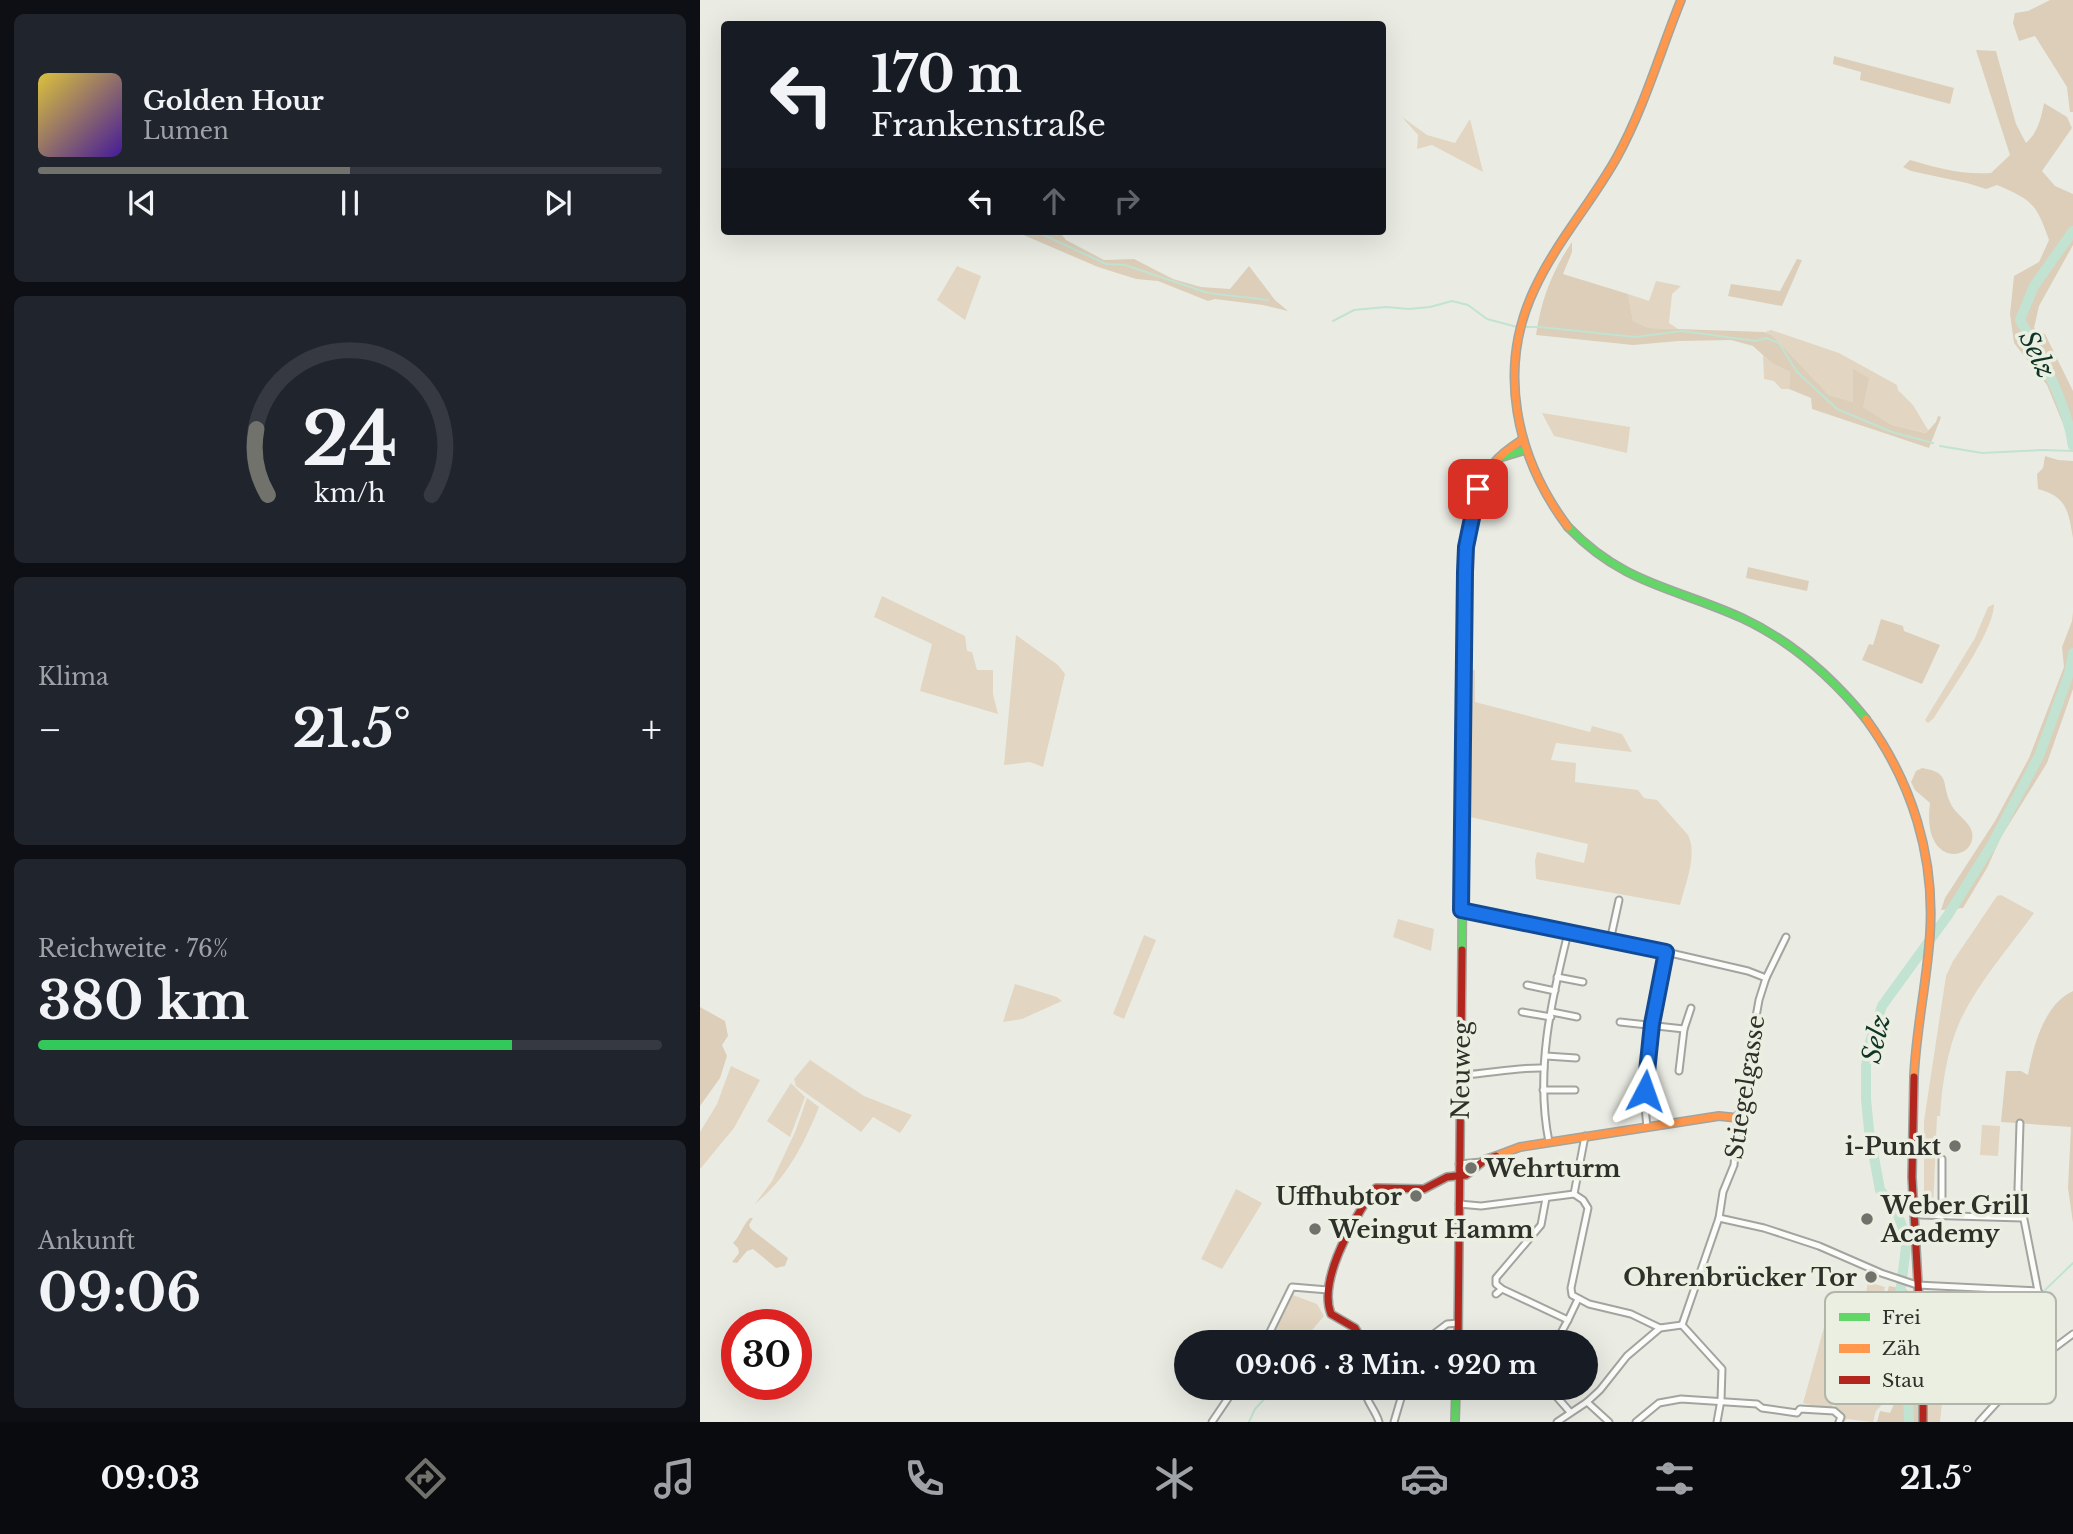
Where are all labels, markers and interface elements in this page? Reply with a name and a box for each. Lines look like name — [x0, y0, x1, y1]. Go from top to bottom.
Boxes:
text: 170 m — [871, 44, 1022, 105]
icon: left — [756, 49, 847, 140]
text: Golden Hour — [143, 85, 324, 117]
text: Frankenstraße — [871, 105, 1106, 145]
text: Lumen — [143, 117, 229, 145]
icon: left — [962, 182, 1000, 220]
icon: ahead — [1035, 182, 1073, 220]
icon: right — [1108, 182, 1146, 220]
icon: previous — [123, 184, 161, 222]
icon: pause — [331, 184, 369, 222]
icon: next — [539, 184, 577, 222]
water label: Selz — [2012, 325, 2062, 383]
text: 24 — [302, 395, 398, 486]
pin — [1448, 459, 1508, 519]
icon: arrive — [1459, 470, 1497, 508]
text: km/h — [315, 478, 385, 509]
text: Klima — [38, 663, 109, 691]
text: 21.5° — [292, 697, 411, 761]
text: − — [38, 706, 62, 753]
text: + — [641, 706, 662, 753]
text: Reichweite · 76% — [38, 935, 228, 963]
text: 380 km — [38, 969, 249, 1033]
water label: Selz — [1855, 1012, 1897, 1066]
street label: Stiegelgasse — [1719, 1013, 1771, 1161]
street label: Neuweg — [1446, 1020, 1476, 1120]
position arrow — [1608, 1054, 1682, 1128]
place label: i-Punkt — [1845, 1132, 1942, 1161]
marker: i-Punkt — [1947, 1138, 1963, 1154]
place label: Wehrturm — [1484, 1154, 1621, 1183]
marker: Wehrturm — [1463, 1160, 1479, 1176]
place label: Uffhubtor — [1275, 1182, 1402, 1211]
marker: Uffhubtor — [1408, 1188, 1424, 1204]
place label: Weber Grill Academy — [1880, 1191, 2030, 1248]
marker: Weber Grill Academy — [1859, 1211, 1875, 1227]
place label: Weingut Hamm — [1328, 1215, 1534, 1244]
marker: Weingut Hamm — [1307, 1221, 1323, 1237]
text: Ankunft — [38, 1227, 135, 1255]
text: 09:06 — [38, 1261, 201, 1325]
place label: Ohrenbrücker Tor — [1623, 1263, 1857, 1292]
marker: Ohrenbrücker Tor — [1863, 1269, 1879, 1285]
legend — [1825, 1292, 2056, 1404]
text: Frei — [1882, 1306, 1921, 1329]
speed limit sign: 30 — [721, 1309, 812, 1400]
text: Zäh — [1882, 1337, 1920, 1360]
text: 09:06 · 3 Min. · 920 m — [1235, 1349, 1537, 1381]
text: Stau — [1882, 1369, 1925, 1392]
icon: directions — [401, 1454, 450, 1503]
icon: music — [650, 1454, 699, 1503]
icon: phone — [900, 1454, 949, 1503]
icon: climate — [1150, 1454, 1199, 1503]
icon: car — [1400, 1454, 1449, 1503]
icon: filters — [1650, 1454, 1699, 1503]
text: 09:03 — [100, 1458, 200, 1498]
text: 21.5° — [1900, 1458, 1973, 1498]

